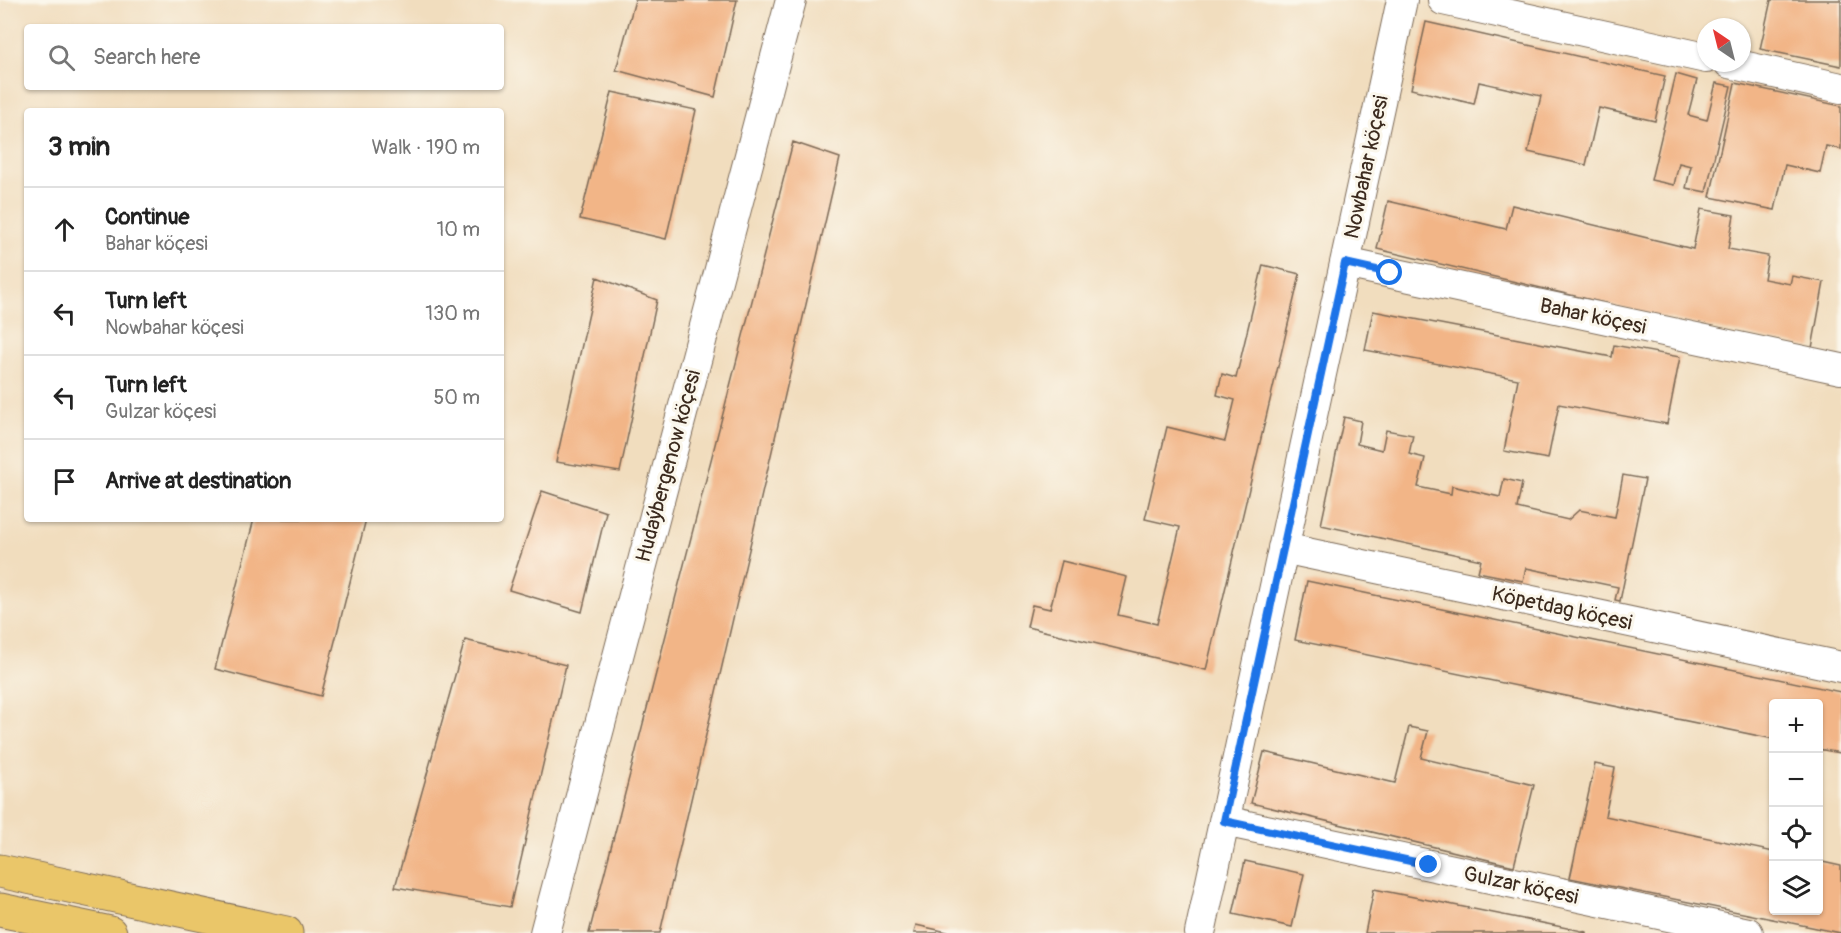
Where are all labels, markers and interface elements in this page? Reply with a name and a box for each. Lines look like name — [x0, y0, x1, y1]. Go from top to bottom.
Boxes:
north arrow — [1697, 18, 1751, 72]
search box — [24, 24, 504, 90]
icon: search — [45, 41, 78, 74]
text: Search here — [93, 43, 200, 71]
street label: Nowbahar köçesi — [1338, 93, 1395, 241]
text: 3 min — [48, 131, 110, 163]
text: Walk · 190 m — [372, 135, 480, 160]
text: Continue — [105, 203, 189, 231]
icon: ahead — [48, 213, 81, 246]
text: 10 m — [436, 217, 480, 242]
text: Bahar köçesi — [105, 231, 208, 256]
route start — [1376, 259, 1402, 285]
text: Turn left — [105, 287, 187, 315]
street label: Bahar köçesi — [1537, 292, 1649, 341]
icon: left — [48, 297, 81, 330]
text: 130 m — [425, 301, 480, 326]
text: Nowbahar köçesi — [105, 315, 244, 340]
street label: Hudaýbergenow köçesi — [630, 367, 707, 565]
text: Turn left — [105, 371, 187, 399]
icon: left — [48, 381, 81, 414]
text: 50 m — [433, 385, 480, 410]
text: Gulzar köçesi — [105, 399, 216, 424]
icon: arrive — [48, 465, 81, 498]
text: Arrive at destination — [105, 467, 291, 495]
street label: Köpetdag köçesi — [1489, 580, 1635, 637]
map controls — [1769, 699, 1823, 915]
button: + — [1769, 699, 1823, 753]
button: − — [1769, 753, 1823, 807]
button: locate — [1769, 807, 1823, 861]
route end — [1415, 851, 1441, 877]
street label: Gulzar köçesi — [1461, 860, 1581, 911]
button: layers — [1769, 861, 1823, 915]

